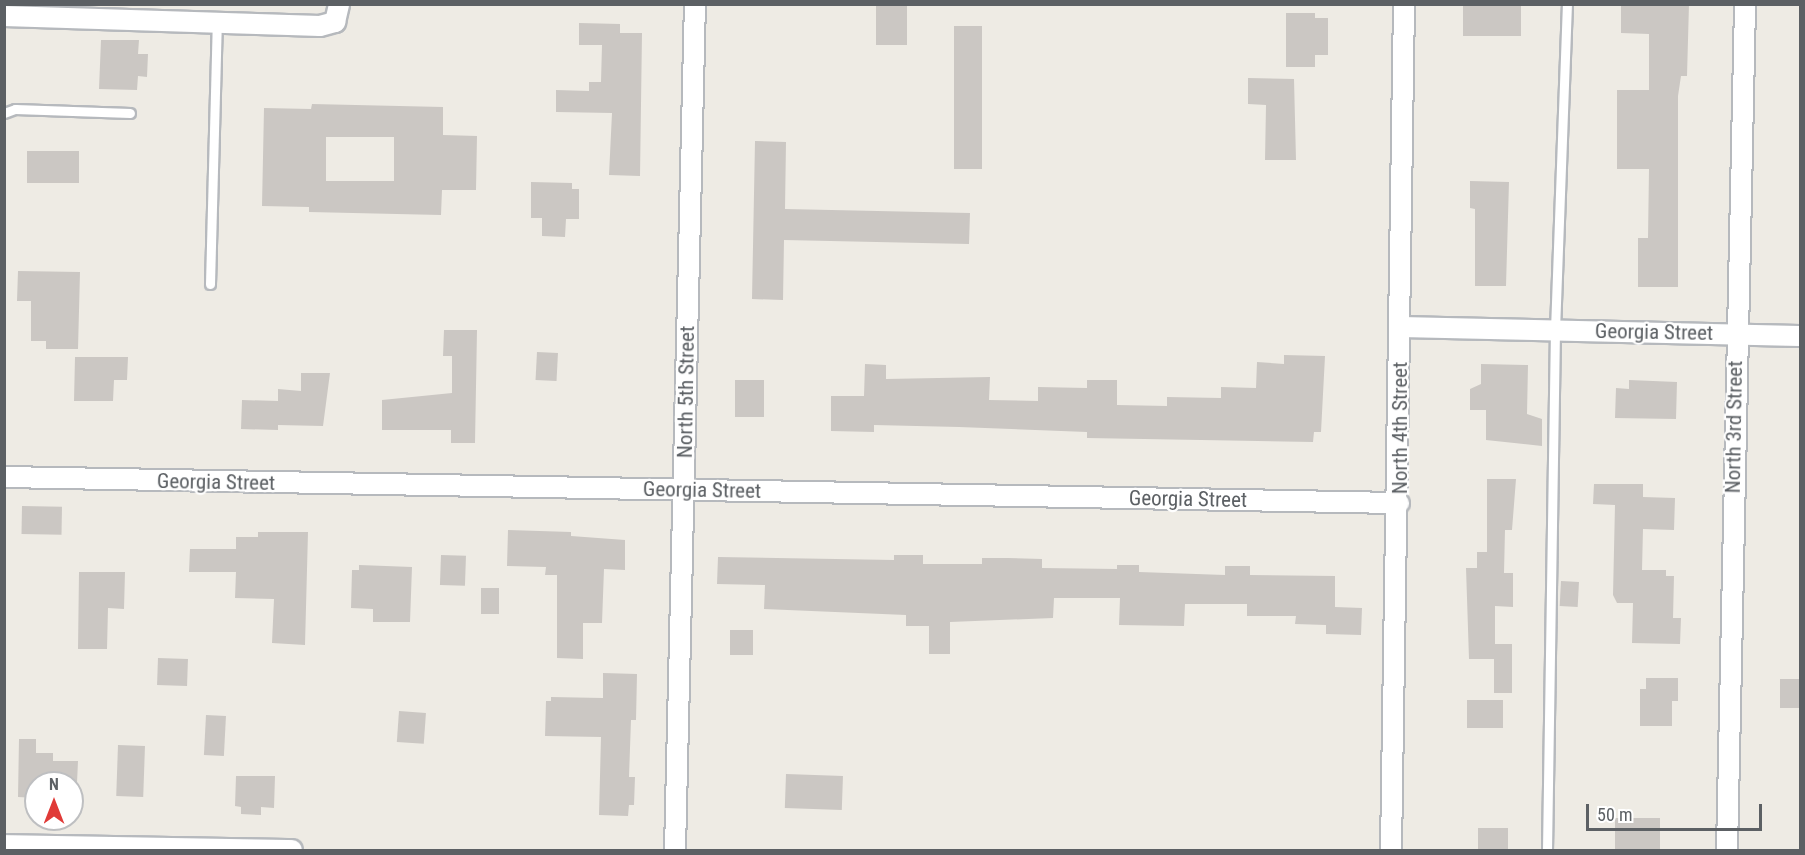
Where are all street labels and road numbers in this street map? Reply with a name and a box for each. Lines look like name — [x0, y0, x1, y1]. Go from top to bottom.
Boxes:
street label: Georgia Street — [1595, 318, 1713, 346]
street label: North 5th Street — [672, 326, 700, 458]
street label: North 3rd Street — [1720, 360, 1748, 494]
street label: North 4th Street — [1387, 362, 1413, 494]
street label: Georgia Street — [157, 468, 275, 496]
street label: Georgia Street — [643, 476, 761, 504]
street label: Georgia Street — [1129, 485, 1247, 513]

